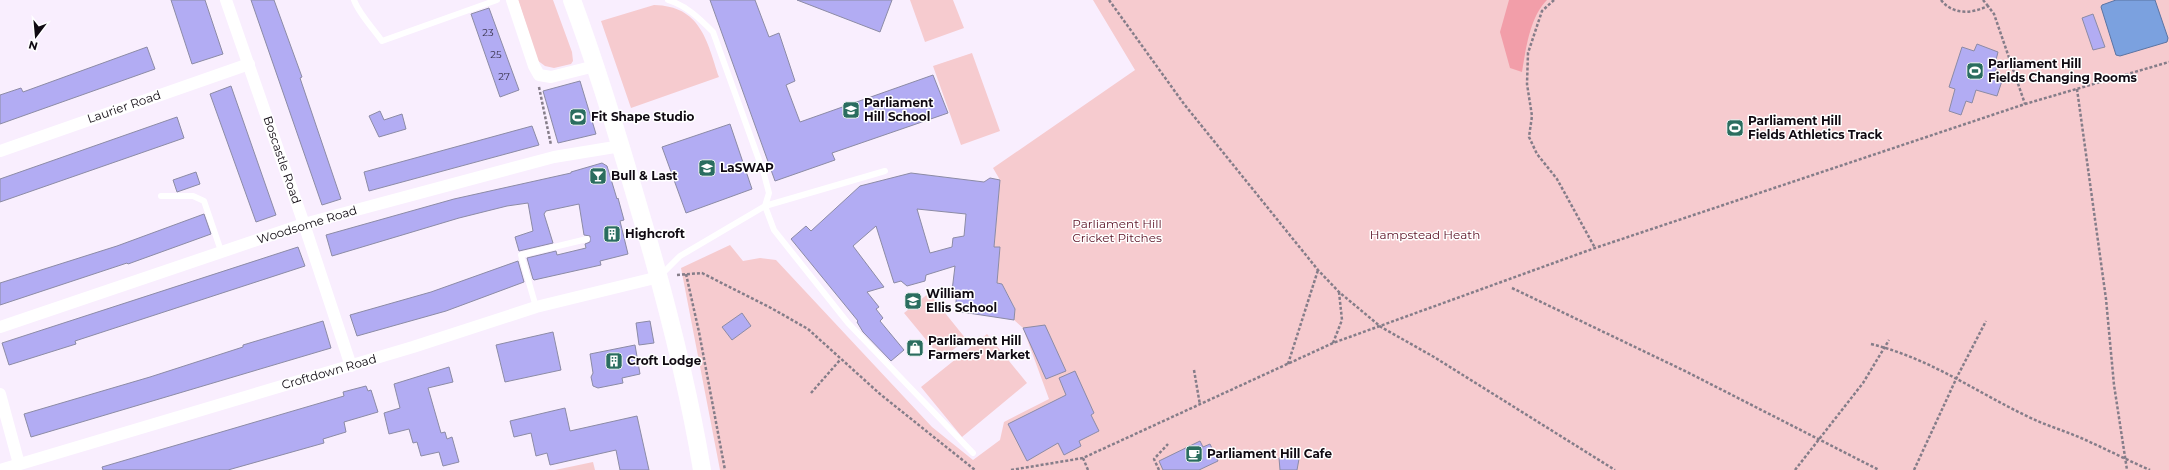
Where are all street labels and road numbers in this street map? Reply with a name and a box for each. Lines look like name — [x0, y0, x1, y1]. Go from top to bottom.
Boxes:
street label: Laurier Road — [85, 87, 163, 126]
street label: Boscastle Road — [260, 114, 305, 206]
street label: Woodsome Road — [255, 202, 359, 247]
street label: Croftdown Road — [280, 351, 378, 392]

